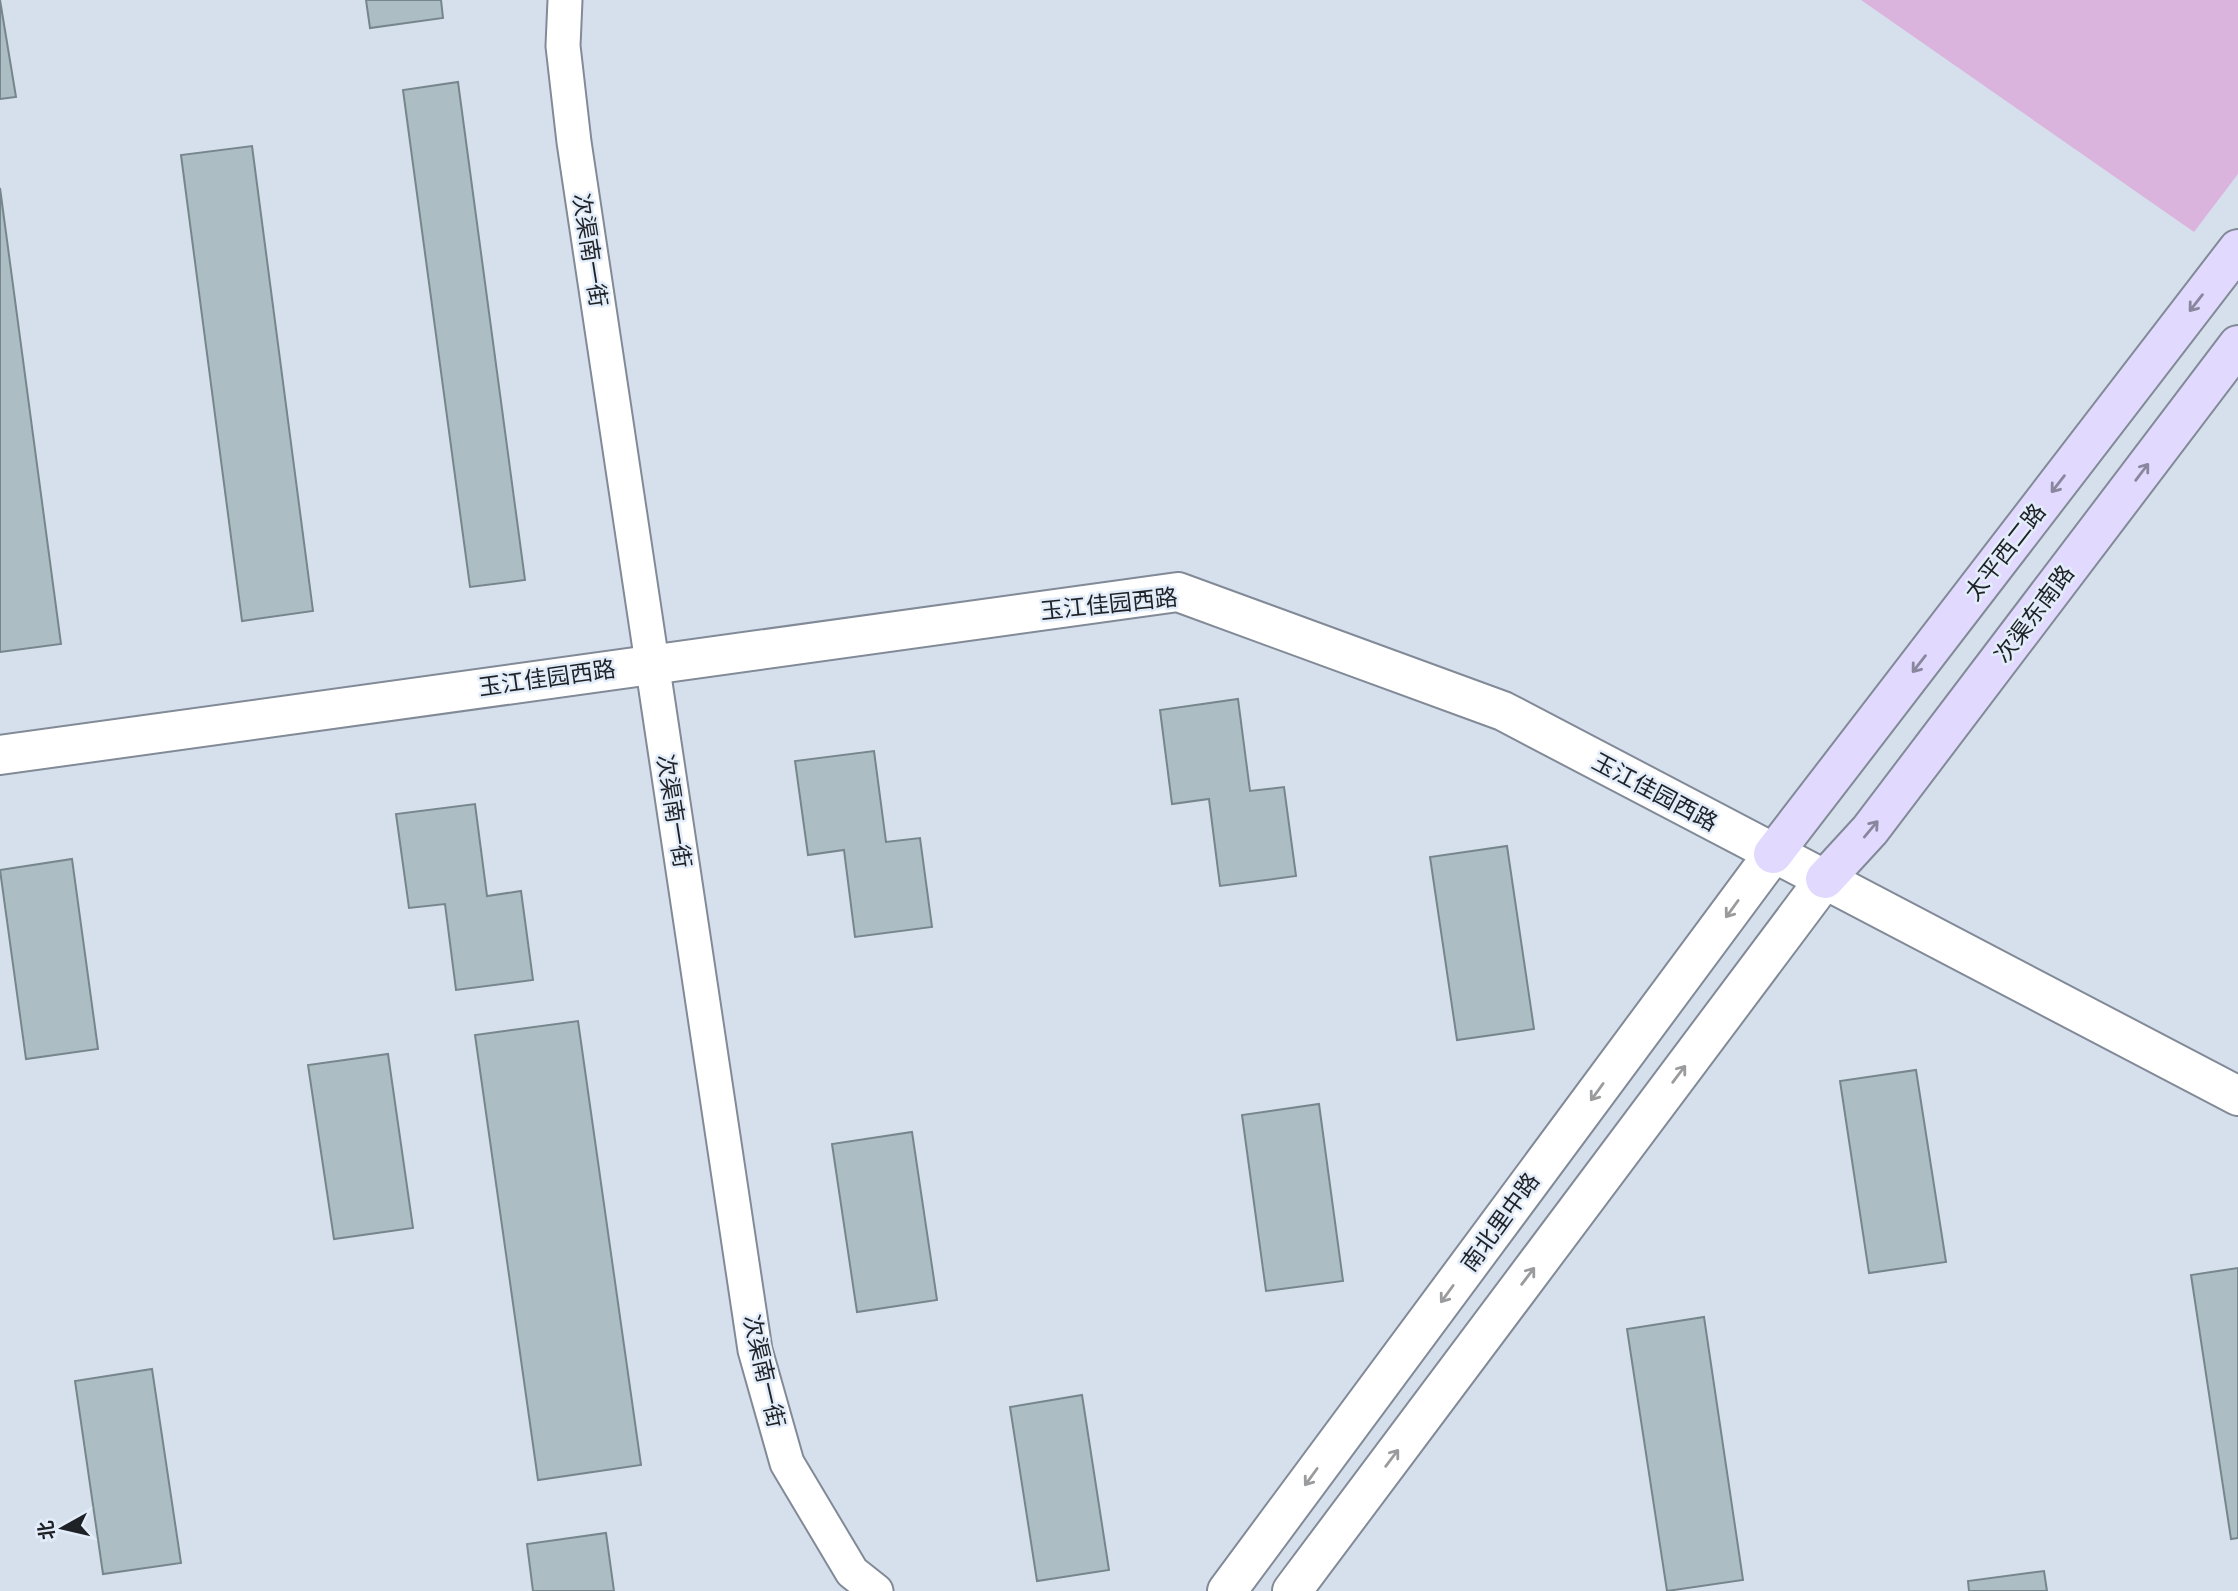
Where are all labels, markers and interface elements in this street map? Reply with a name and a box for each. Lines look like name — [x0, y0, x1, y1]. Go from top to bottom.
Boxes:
street label: 次渠南一街 — [566, 191, 616, 309]
one-way arrow — [2189, 294, 2204, 312]
one-way arrow — [2134, 463, 2149, 482]
one-way arrow — [2050, 474, 2065, 492]
street label: 太平西二路 — [1956, 496, 2052, 607]
street label: 次渠东南路 — [1986, 558, 2081, 669]
street label: 玉江佳园西路 — [1039, 580, 1179, 626]
street label: 玉江佳园西路 — [476, 652, 617, 702]
one-way arrow — [1911, 654, 1926, 673]
street label: 玉江佳园西路 — [1587, 745, 1724, 838]
street label: 次渠南一街 — [650, 752, 700, 870]
one-way arrow — [1863, 820, 1879, 838]
one-way arrow — [1725, 899, 1739, 918]
one-way arrow — [1671, 1065, 1686, 1084]
one-way arrow — [1589, 1082, 1604, 1100]
street label: 南北里中路 — [1452, 1165, 1546, 1277]
one-way arrow — [1521, 1267, 1535, 1286]
one-way arrow — [1439, 1284, 1454, 1303]
street label: 次渠南一街 — [736, 1311, 793, 1430]
one-way arrow — [1384, 1449, 1399, 1468]
one-way arrow — [1304, 1467, 1319, 1486]
north arrow — [28, 1493, 98, 1563]
text: 北 — [32, 1519, 60, 1542]

